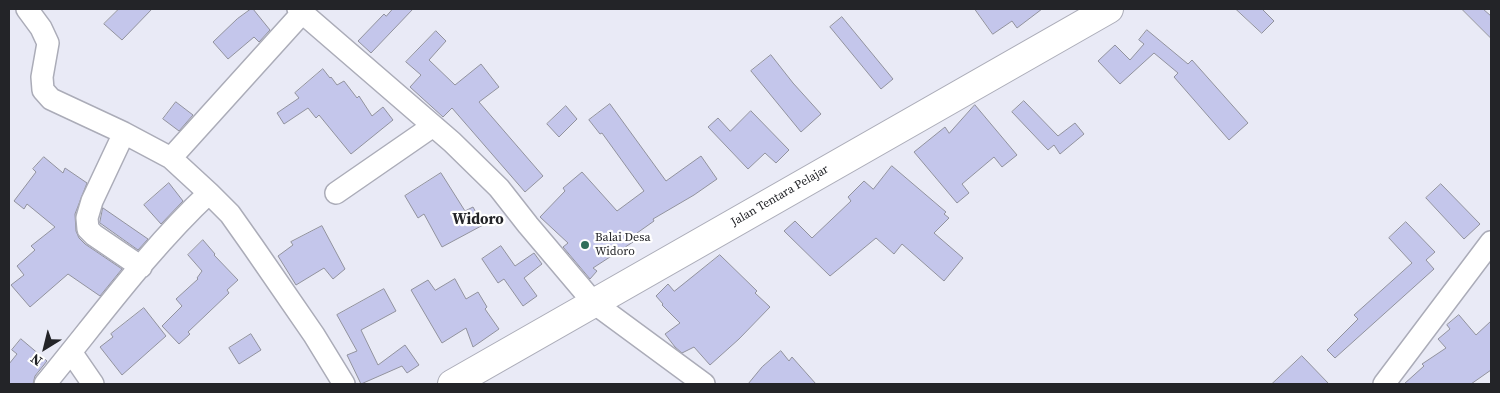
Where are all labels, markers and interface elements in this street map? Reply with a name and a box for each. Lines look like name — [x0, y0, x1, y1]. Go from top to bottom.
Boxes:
street label: Jalan Tentara Pelajar — [729, 162, 831, 230]
district label: Widoro — [452, 211, 504, 229]
place label: Balai Desa Widoro — [595, 231, 651, 259]
marker: Balai Desa Widoro — [579, 239, 591, 251]
north arrow — [20, 323, 70, 373]
text: N — [26, 349, 46, 371]

